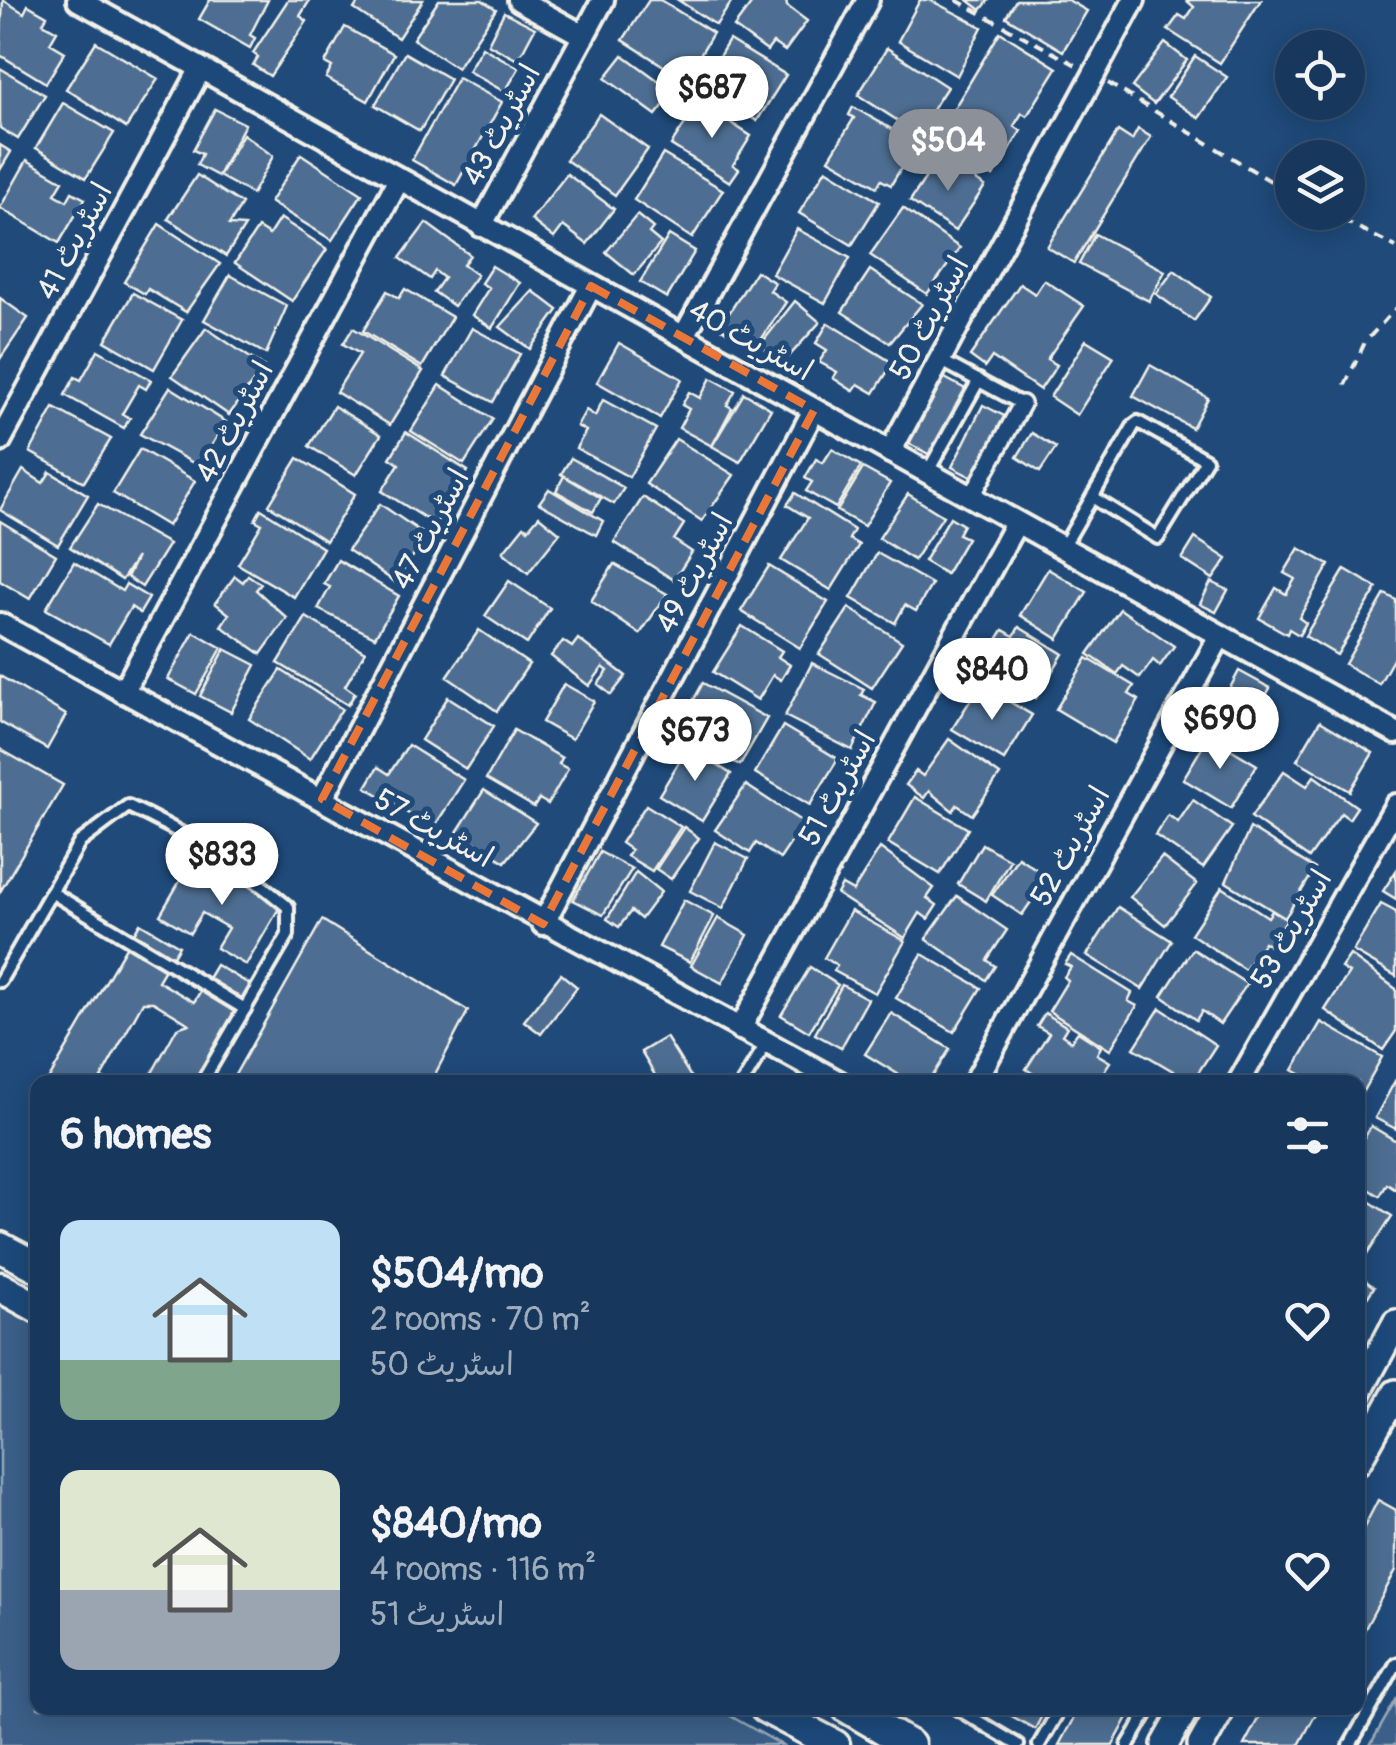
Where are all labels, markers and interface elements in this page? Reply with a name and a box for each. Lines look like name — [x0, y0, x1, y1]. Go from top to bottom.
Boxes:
map controls — [1275, 30, 1365, 230]
button: locate — [1275, 30, 1365, 120]
pin: $687 — [653, 56, 771, 141]
street label: اسٹریٹ 43 — [454, 58, 549, 192]
text: $687 — [677, 68, 747, 108]
pin: $504 — [889, 109, 1007, 194]
text: $504 — [910, 121, 986, 161]
button: layers — [1275, 140, 1365, 230]
street label: اسٹریٹ 41 — [28, 176, 121, 306]
street label: اسٹریٹ 50 — [881, 250, 977, 386]
street label: اسٹریٹ 40 — [682, 291, 819, 390]
street label: اسٹریٹ 42 — [187, 355, 282, 489]
street label: اسٹریٹ 47 — [383, 463, 478, 596]
street label: اسٹریٹ 49 — [647, 507, 742, 640]
pin: $840 — [933, 638, 1051, 723]
text: $840 — [955, 650, 1029, 690]
pin: $690 — [1161, 687, 1279, 772]
pin: $673 — [636, 699, 754, 784]
text: $690 — [1183, 699, 1257, 739]
text: $673 — [660, 711, 730, 751]
street label: اسٹریٹ 51 — [791, 724, 884, 852]
street label: اسٹریٹ 52 — [1022, 780, 1118, 913]
street label: اسٹریٹ 57 — [368, 781, 500, 876]
pin: $833 — [163, 823, 281, 908]
text: $833 — [187, 835, 257, 875]
street label: اسٹریٹ 53 — [1243, 863, 1340, 995]
icon: filters — [1280, 1108, 1335, 1163]
text: 6 homes — [60, 1109, 211, 1161]
text: $504/mo — [370, 1248, 544, 1300]
icon: home — [140, 1260, 260, 1380]
icon: heart — [1280, 1293, 1335, 1348]
text: 2 rooms · 70 m² — [370, 1300, 591, 1340]
text: اسٹریٹ 50 — [370, 1345, 514, 1385]
text: $840/mo — [370, 1498, 542, 1550]
icon: home — [140, 1510, 260, 1630]
icon: heart — [1280, 1543, 1335, 1598]
text: 4 rooms · 116 m² — [370, 1550, 596, 1590]
text: اسٹریٹ 51 — [370, 1595, 504, 1635]

